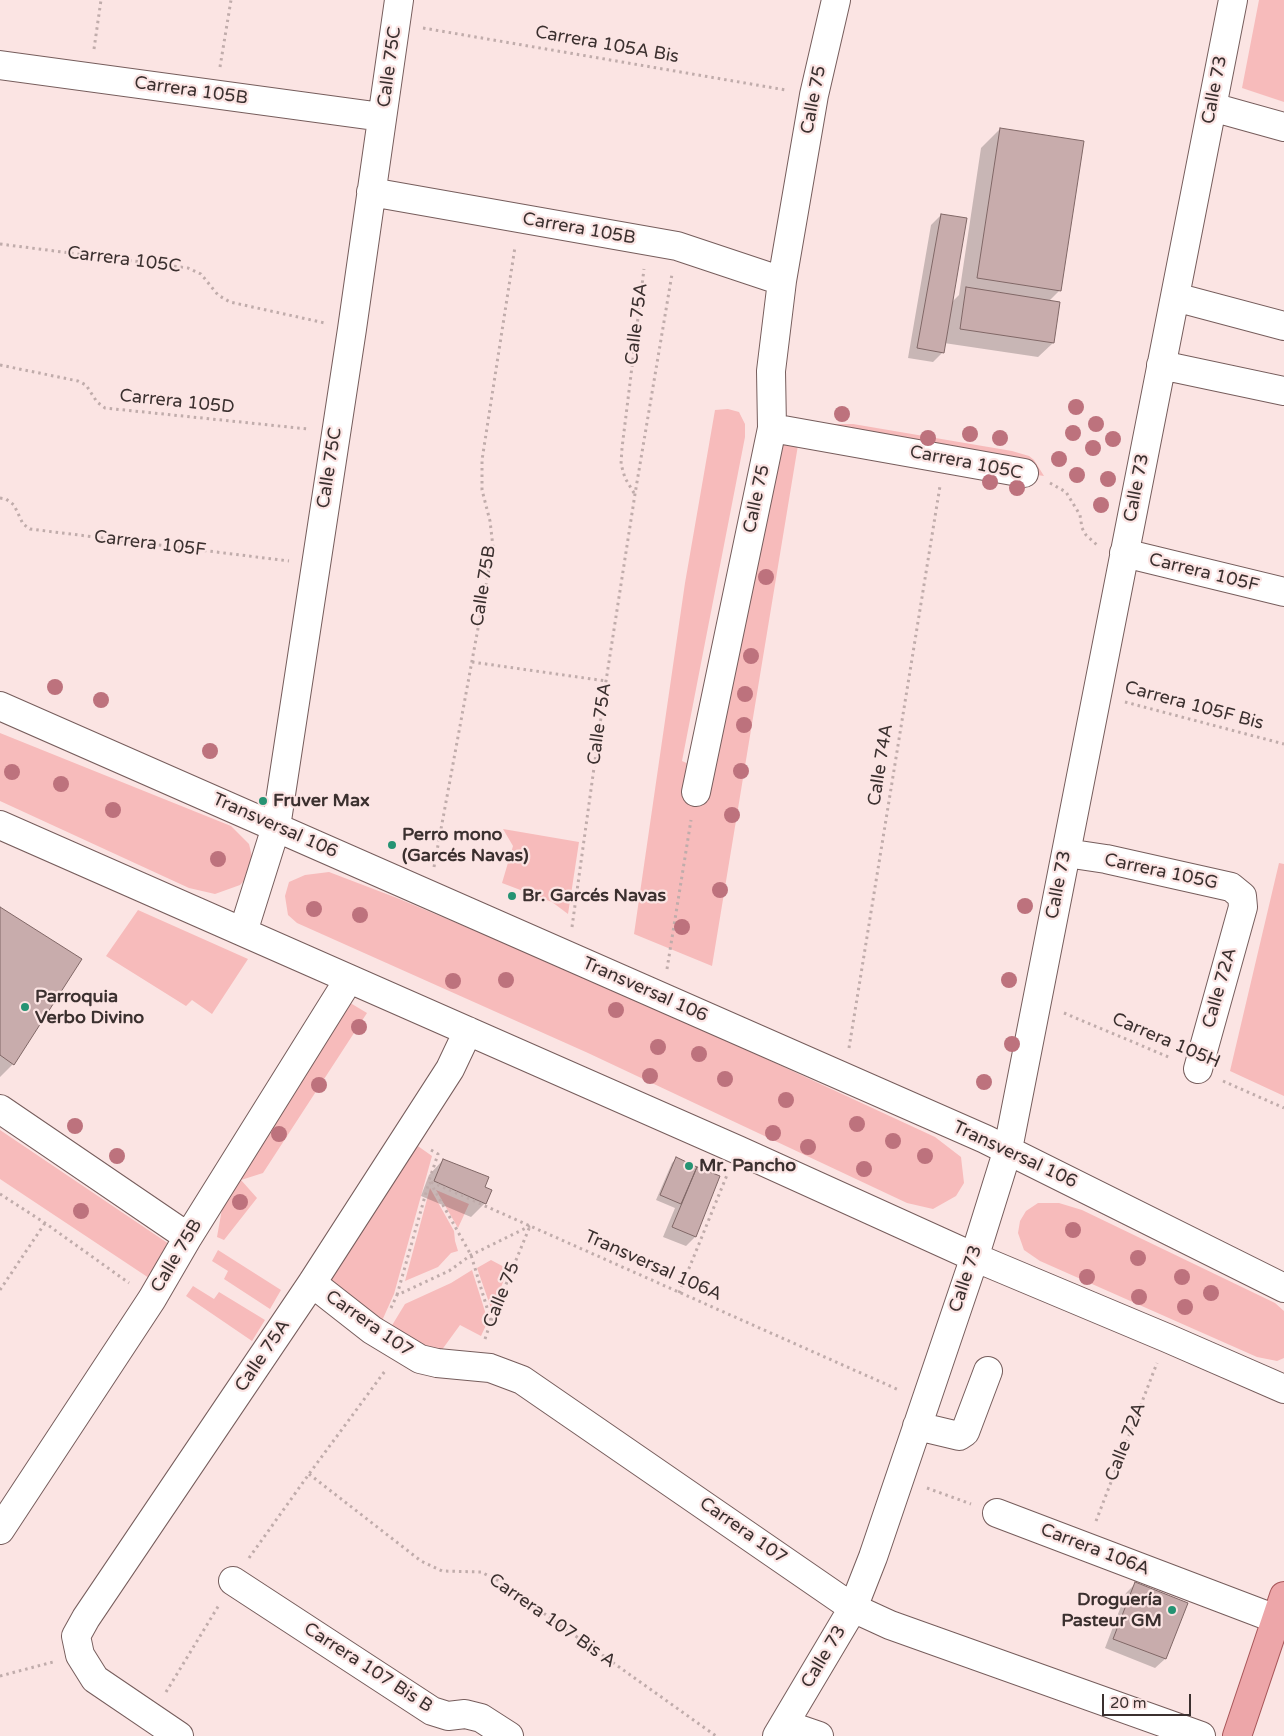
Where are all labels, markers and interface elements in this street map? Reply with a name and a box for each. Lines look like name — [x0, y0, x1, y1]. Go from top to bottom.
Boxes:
street label: Carrera 105A Bis — [533, 22, 681, 68]
street label: Calle 75C — [374, 25, 406, 109]
street label: Calle 73 — [1198, 54, 1232, 126]
street label: Calle 75 — [797, 64, 831, 136]
street label: Carrera 105B — [133, 72, 249, 110]
street label: Carrera 105B — [521, 208, 637, 250]
street label: Carrera 105C — [66, 242, 182, 278]
street label: Calle 75A — [621, 282, 653, 366]
street label: Carrera 105D — [118, 385, 236, 419]
street label: Calle 75C — [313, 426, 347, 510]
street label: Carrera 105C — [908, 441, 1024, 485]
street label: Calle 73 — [1120, 452, 1154, 524]
street label: Calle 75 — [739, 463, 775, 535]
street label: Carrera 105F — [93, 526, 207, 562]
street label: Calle 75B — [467, 544, 501, 628]
street label: Carrera 105F — [1147, 549, 1261, 597]
street label: Carrera 105F Bis — [1122, 677, 1266, 735]
street label: Calle 75A — [584, 682, 616, 766]
street label: Calle 74A — [864, 723, 898, 807]
street label: Transversal 106 — [209, 789, 341, 863]
place label: Fruver Max — [273, 790, 370, 812]
marker: Fruver Max — [257, 795, 269, 807]
place label: Perro mono (Garcés Navas) — [402, 824, 529, 866]
marker: Perro mono (Garcés Navas) — [386, 839, 398, 851]
street label: Calle 73 — [1042, 849, 1076, 921]
street label: Carrera 105G — [1102, 849, 1220, 895]
place label: Br. Garcés Navas — [522, 885, 666, 907]
marker: Br. Garcés Navas — [506, 890, 518, 902]
street label: Calle 72A — [1198, 945, 1242, 1031]
street label: Transversal 106 — [579, 953, 711, 1027]
place label: Parroquia Verbo Divino — [35, 986, 144, 1028]
marker: Parroquia Verbo Divino — [19, 1001, 31, 1013]
street label: Carrera 105H — [1109, 1008, 1223, 1074]
street label: Transversal 106 — [949, 1117, 1081, 1193]
place label: Mr. Pancho — [699, 1155, 796, 1177]
marker: Mr. Pancho — [683, 1160, 695, 1172]
street label: Calle 75B — [147, 1215, 207, 1297]
street label: Transversal 106A — [581, 1226, 725, 1306]
street label: Calle 73 — [945, 1243, 987, 1315]
street label: Calle 75 — [479, 1259, 525, 1331]
street label: Carrera 107 — [321, 1286, 417, 1362]
street label: Calle 75A — [231, 1316, 295, 1396]
street label: Calle 72A — [1101, 1400, 1151, 1484]
street label: Carrera 107 — [695, 1493, 791, 1569]
street label: Carrera 106A — [1037, 1519, 1153, 1581]
street label: Carrera 107 Bis A — [484, 1569, 620, 1673]
place label: Droguería Pasteur GM — [1061, 1589, 1162, 1632]
marker: Droguería Pasteur GM — [1166, 1604, 1178, 1616]
street label: Carrera 107 Bis B — [300, 1618, 436, 1718]
street label: Calle 73 — [797, 1622, 851, 1692]
scale bar — [1104, 1684, 1193, 1716]
text: 20 m — [1110, 1694, 1147, 1712]

